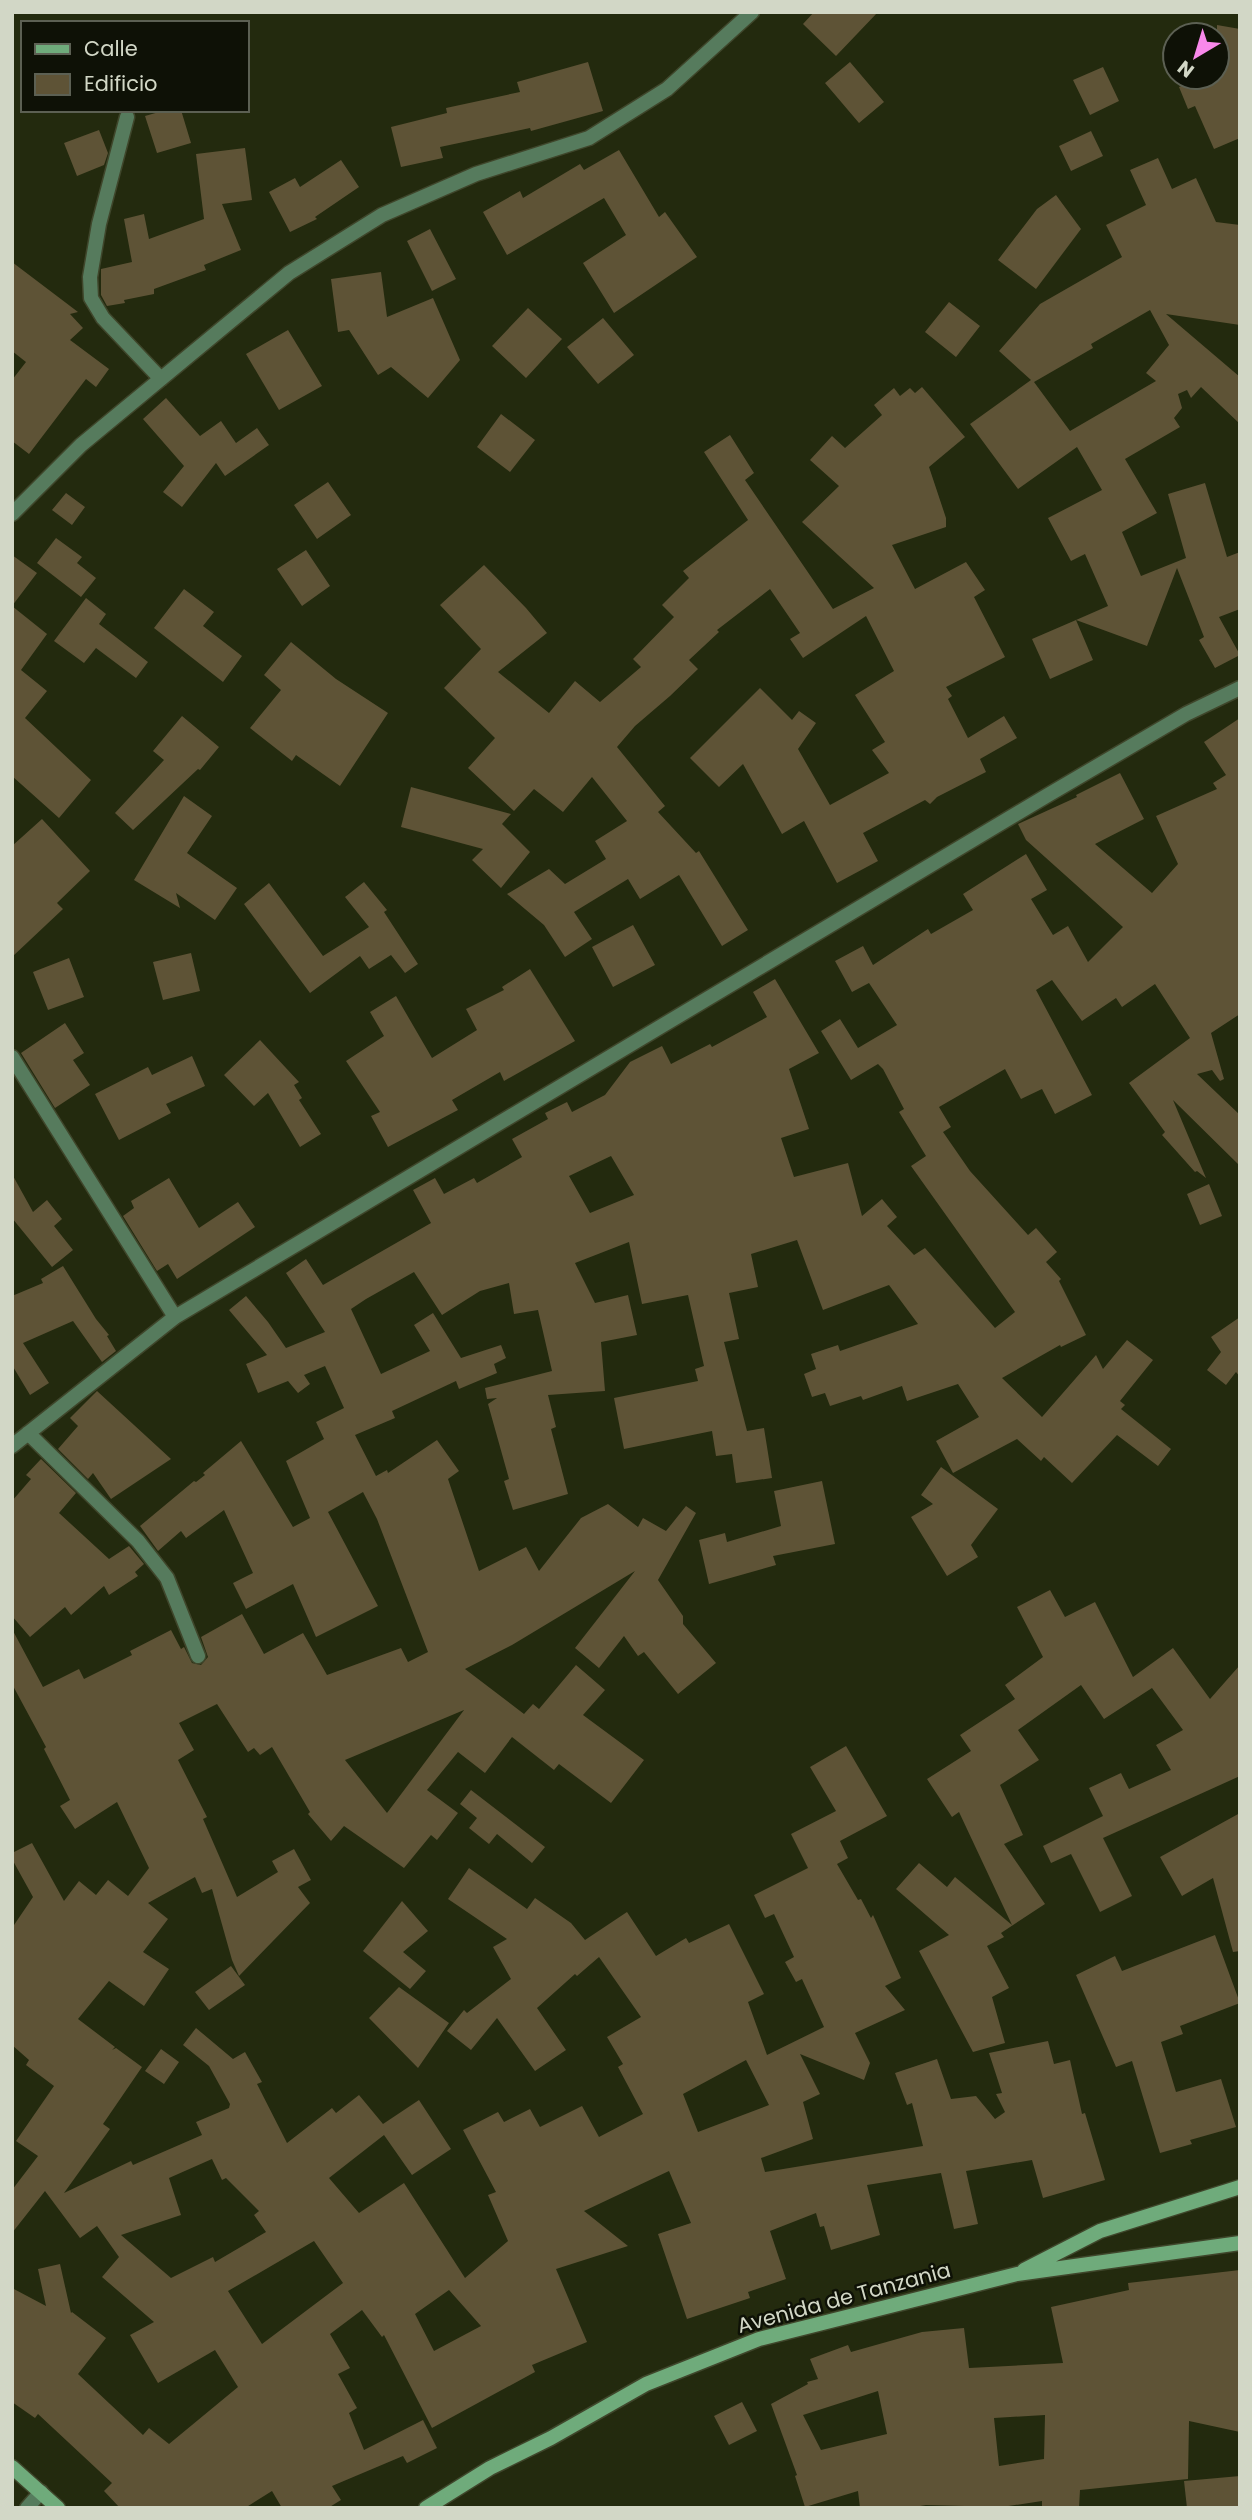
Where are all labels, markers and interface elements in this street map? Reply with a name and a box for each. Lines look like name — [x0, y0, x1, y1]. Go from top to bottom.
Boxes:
legend — [21, 21, 248, 112]
north arrow — [1161, 21, 1231, 91]
text: Calle — [84, 34, 138, 63]
text: N — [1172, 54, 1200, 84]
text: Edificio — [84, 69, 158, 98]
street label: Avenida de Tanzania — [734, 2255, 954, 2340]

